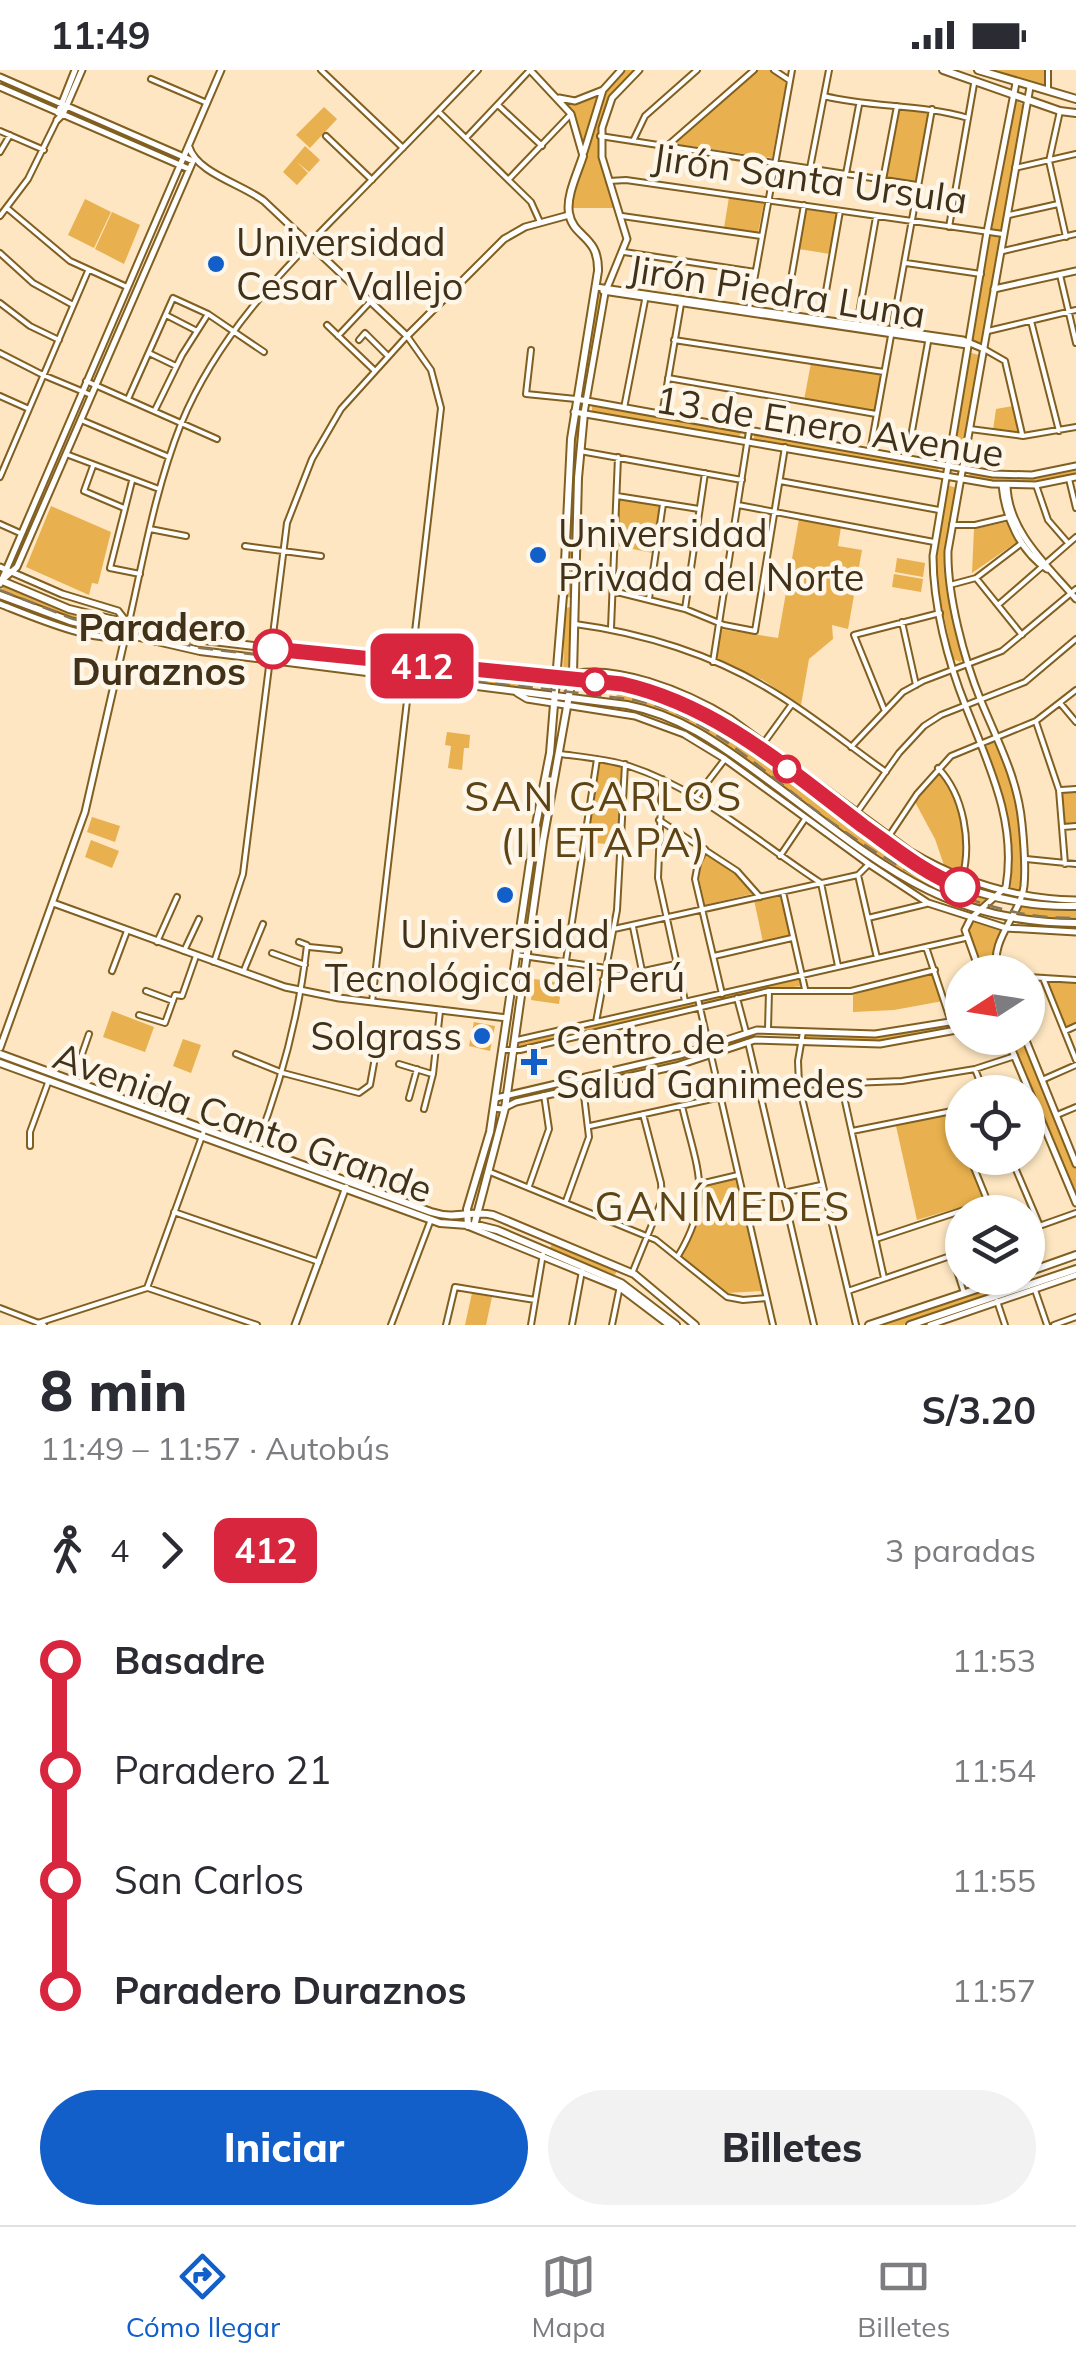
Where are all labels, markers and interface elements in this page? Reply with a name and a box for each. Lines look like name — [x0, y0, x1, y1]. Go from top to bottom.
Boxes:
text: 11:49 — [50, 11, 151, 59]
street label: Jirón Santa Ursula — [649, 132, 971, 224]
place label: Universidad Cesar Vallejo — [236, 218, 463, 310]
street label: Jirón Piedra Luna — [625, 244, 929, 338]
marker: Universidad Cesar Vallejo — [205, 253, 227, 275]
street label: 13 de Enero Avenue — [653, 375, 1007, 477]
place label: Universidad Privada del Norte — [558, 509, 864, 601]
marker: Universidad Privada del Norte — [527, 544, 549, 566]
place label: Paradero Duraznos — [72, 603, 246, 695]
marker: Paradero Duraznos — [254, 630, 292, 668]
line badge: 412 — [364, 634, 480, 698]
text: 412 — [390, 644, 454, 688]
unlabelled marker — [582, 669, 608, 695]
unlabelled marker — [774, 756, 800, 782]
district label: SAN CARLOS (II ETAPA) — [464, 771, 744, 867]
unlabelled marker — [941, 868, 979, 906]
marker: Universidad Tecnológica del Perú — [494, 884, 516, 906]
place label: Universidad Tecnológica del Perú — [325, 910, 685, 1002]
north arrow — [945, 955, 1045, 1055]
map controls — [945, 955, 1045, 1295]
place label: Solgrass — [311, 1012, 462, 1060]
place label: Centro de Salud Ganimedes — [556, 1016, 864, 1108]
marker: Solgrass — [471, 1025, 493, 1047]
street label: Avenida Canto Grande — [47, 1031, 439, 1213]
marker: Centro de Salud Ganimedes — [521, 1049, 547, 1075]
button: locate — [945, 1075, 1045, 1175]
district label: GANÍMEDES — [594, 1181, 852, 1231]
button: layers — [945, 1195, 1045, 1295]
text: 8 min — [40, 1356, 187, 1425]
text: S/3.20 — [921, 1386, 1036, 1434]
text: 11:49 – 11:57 · Autobús — [40, 1428, 390, 1468]
icon: walk — [40, 1523, 95, 1578]
icon: forward — [144, 1523, 199, 1578]
text: 412 — [234, 1528, 297, 1572]
text: 4 — [110, 1530, 129, 1570]
text: 3 paradas — [885, 1530, 1036, 1570]
text: Basadre — [114, 1636, 265, 1684]
text: 11:53 — [952, 1640, 1036, 1680]
text: Paradero 21 — [114, 1746, 331, 1794]
text: 11:54 — [952, 1750, 1036, 1790]
text: San Carlos — [114, 1856, 304, 1904]
text: 11:55 — [952, 1860, 1036, 1900]
text: Paradero Duraznos — [114, 1966, 467, 2014]
text: 11:57 — [952, 1970, 1036, 2010]
button: Iniciar — [40, 2090, 528, 2205]
button: Billetes — [548, 2090, 1036, 2205]
tab: Cómo llegar — [126, 2249, 280, 2344]
tab: Mapa — [531, 2249, 606, 2344]
tab: Billetes — [857, 2249, 950, 2344]

